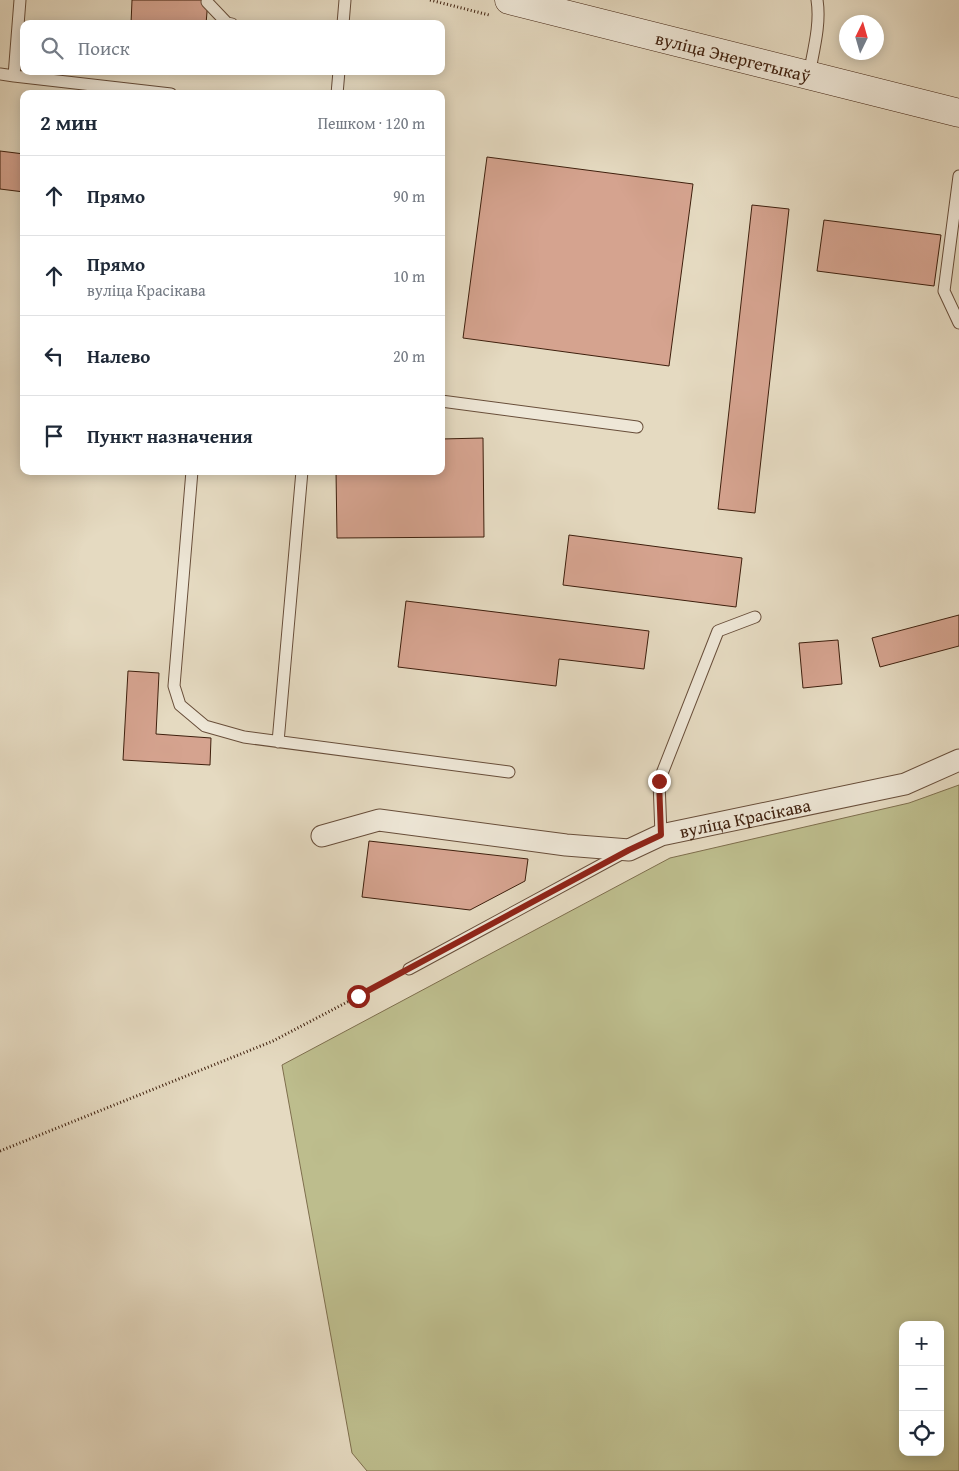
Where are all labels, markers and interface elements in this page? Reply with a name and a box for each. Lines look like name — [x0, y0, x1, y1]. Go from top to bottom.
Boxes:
north arrow — [839, 15, 884, 60]
search box — [20, 20, 445, 75]
street label: вуліца Энергетыкаў — [653, 24, 814, 89]
icon: search — [38, 34, 66, 62]
text: Поиск — [78, 34, 130, 62]
text: 2 мин — [40, 107, 97, 138]
text: Пешком · 120 m — [318, 111, 425, 135]
icon: ahead — [40, 182, 68, 210]
text: Прямо — [87, 182, 145, 210]
text: 90 m — [393, 184, 425, 208]
text: Прямо — [87, 250, 145, 278]
icon: ahead — [40, 262, 68, 290]
text: 10 m — [393, 264, 425, 288]
text: вуліца Красікава — [87, 278, 206, 302]
icon: left — [40, 342, 68, 370]
text: Налево — [87, 342, 150, 370]
text: 20 m — [393, 344, 425, 368]
icon: arrive — [40, 422, 68, 450]
text: Пункт назначения — [87, 422, 253, 450]
route end — [648, 770, 671, 793]
street label: вуліца Красікава — [677, 791, 813, 844]
route start — [347, 985, 370, 1008]
map controls — [899, 1321, 944, 1456]
button: + — [899, 1321, 944, 1366]
button: − — [899, 1366, 944, 1411]
button: locate — [899, 1411, 944, 1456]

